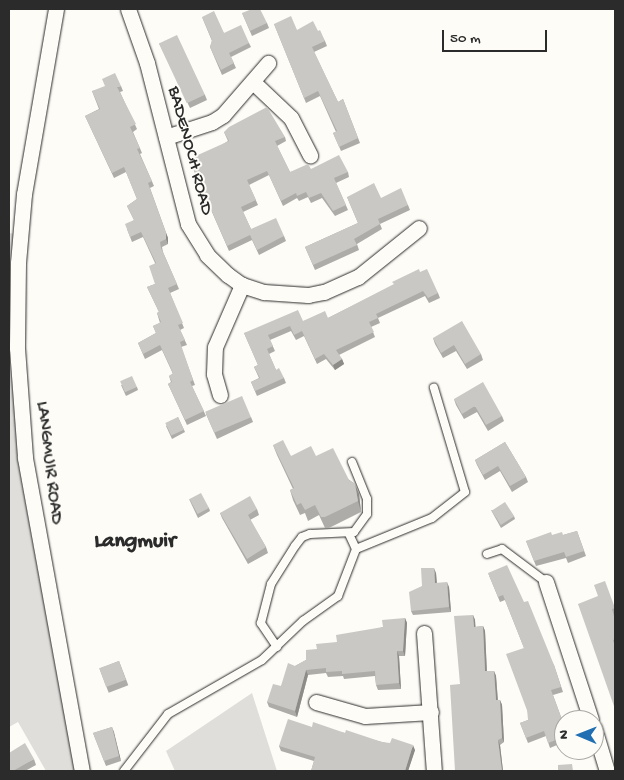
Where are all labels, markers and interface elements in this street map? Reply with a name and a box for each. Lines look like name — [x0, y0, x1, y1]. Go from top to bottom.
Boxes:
scale bar — [444, 20, 549, 52]
text: 50 m — [450, 30, 481, 48]
street label: BADENOCH ROAD — [161, 84, 217, 218]
street label: LANGMUIR ROAD — [30, 400, 66, 526]
district label: Langmuir — [94, 530, 176, 556]
north arrow — [554, 710, 604, 760]
text: N — [556, 730, 573, 739]

